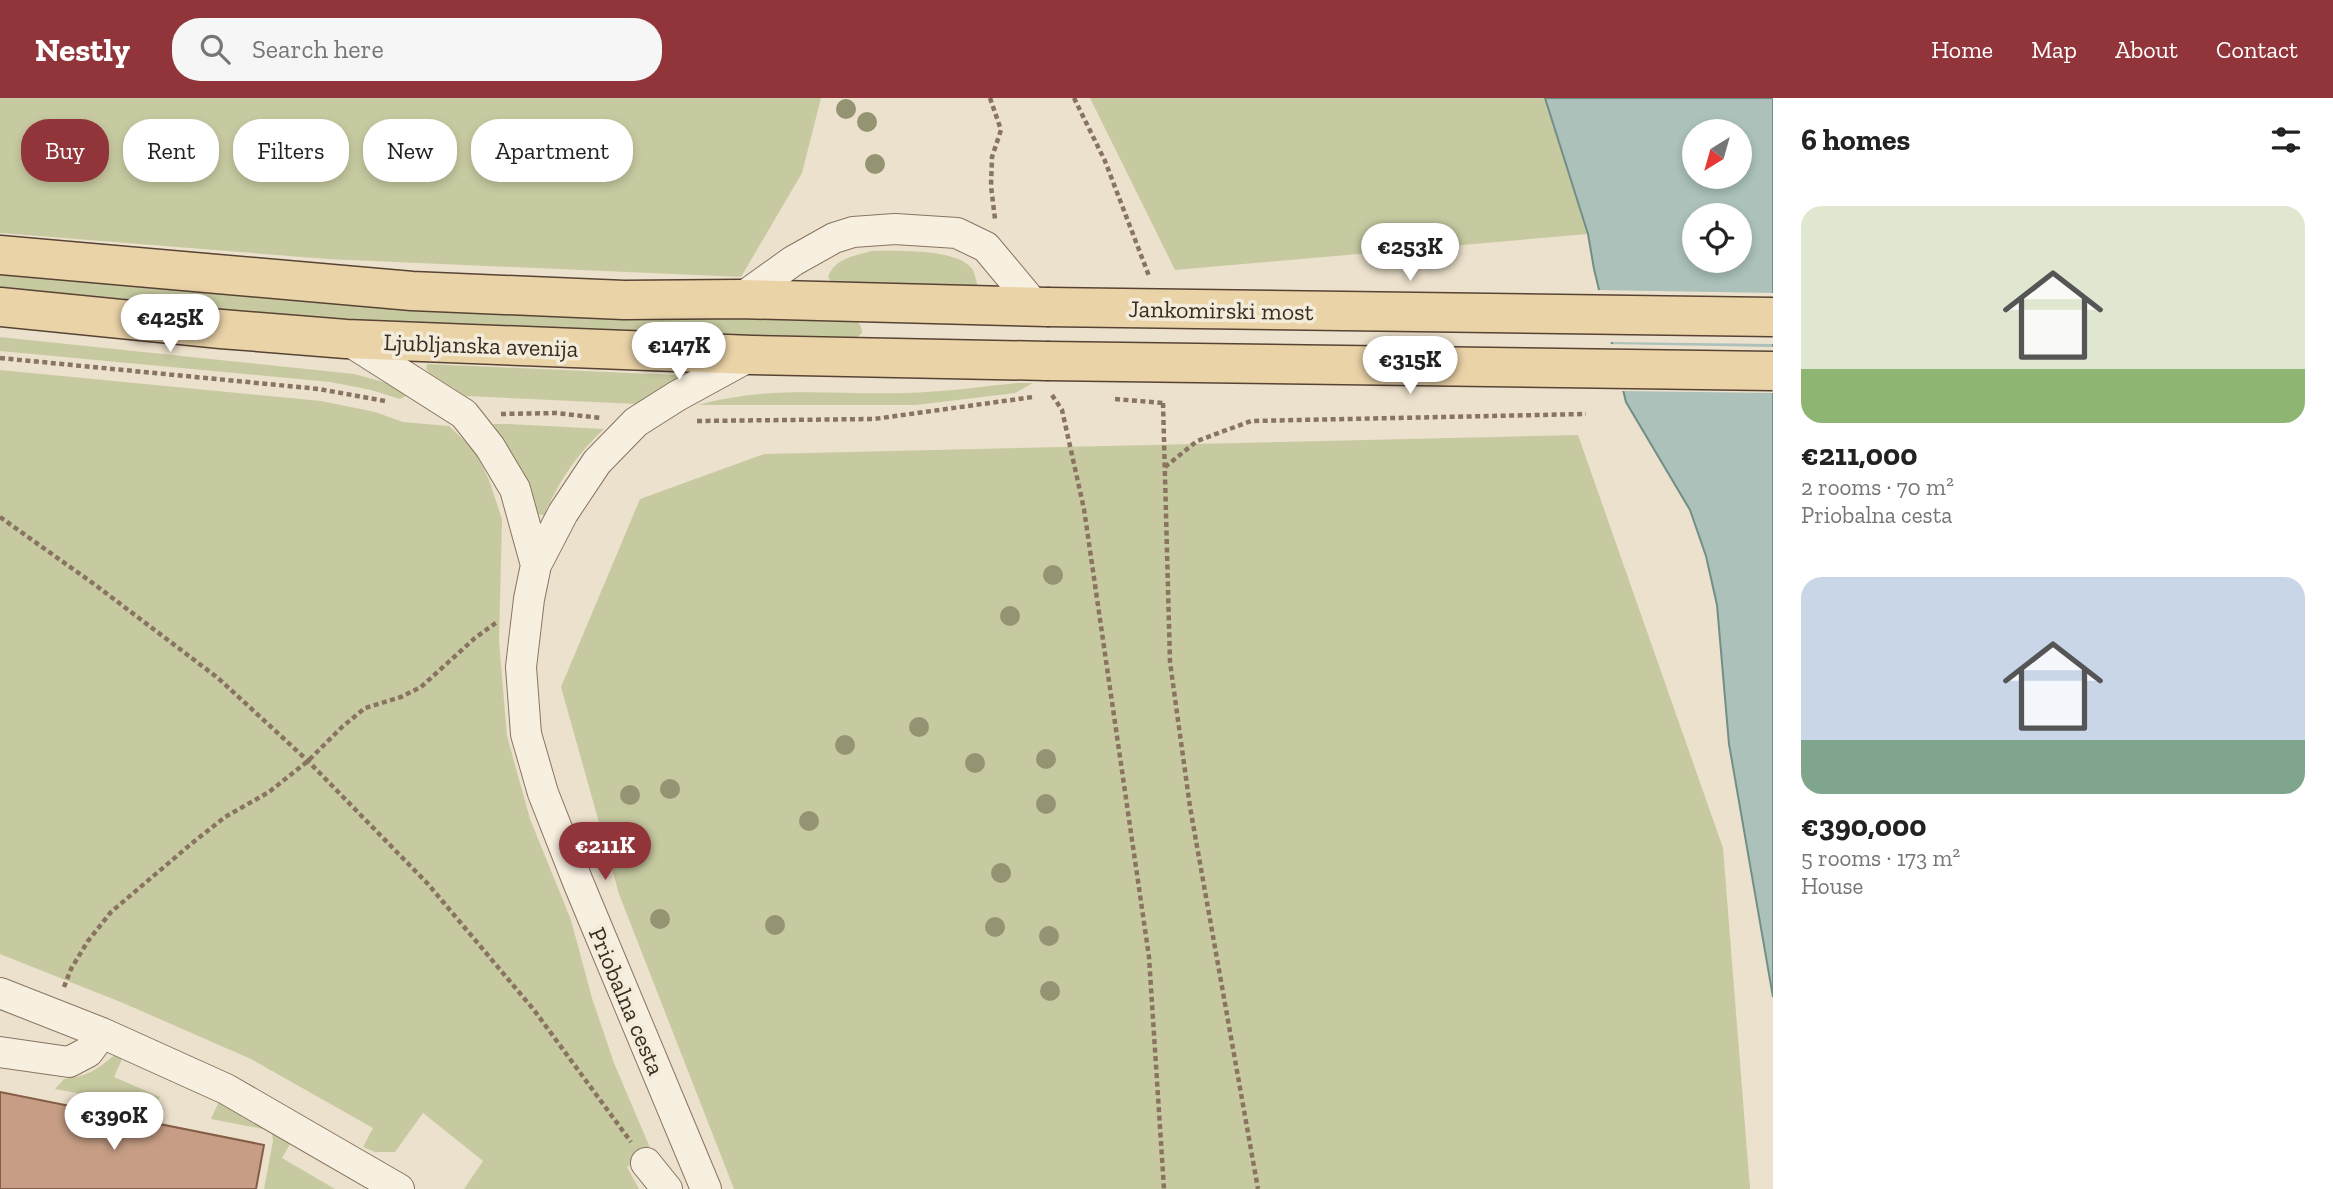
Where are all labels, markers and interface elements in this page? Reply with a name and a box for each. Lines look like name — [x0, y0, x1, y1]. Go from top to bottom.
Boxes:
search box — [172, 18, 662, 81]
text: Nestly — [35, 30, 130, 69]
icon: search — [196, 30, 234, 68]
text: Search here — [252, 33, 384, 65]
text: Home — [1931, 35, 1993, 64]
text: Map — [2031, 35, 2077, 64]
text: About — [2115, 35, 2178, 64]
text: Contact — [2216, 35, 2298, 64]
chip: Buy — [21, 119, 109, 182]
chip: Rent — [123, 119, 219, 182]
chip: Filters — [233, 119, 349, 182]
chip: New — [363, 119, 457, 182]
chip: Apartment — [471, 119, 633, 182]
north arrow — [1682, 119, 1752, 189]
map controls — [1682, 119, 1752, 273]
icon: filters — [2267, 121, 2305, 159]
text: 6 homes — [1801, 122, 1910, 158]
button: locate — [1682, 203, 1752, 273]
pin: €253K — [1361, 223, 1459, 283]
text: €253K — [1377, 232, 1443, 260]
icon: home — [1990, 252, 2116, 378]
pin: €425K — [121, 294, 219, 354]
street label: Jankomirski most — [1128, 294, 1314, 326]
text: €425K — [137, 303, 203, 331]
pin: €147K — [630, 322, 728, 382]
street label: Ljubljanska avenija — [383, 327, 579, 363]
text: €147K — [648, 331, 710, 359]
pin: €315K — [1361, 336, 1459, 396]
text: €315K — [1379, 345, 1441, 373]
text: €211,000 — [1801, 437, 1918, 473]
text: 2 rooms · 70 m² — [1801, 473, 1954, 501]
text: Priobalna cesta — [1801, 501, 1952, 529]
icon: home — [1990, 623, 2116, 749]
text: €390,000 — [1801, 808, 1927, 844]
pin: €211K — [556, 822, 654, 882]
text: €211K — [575, 831, 635, 859]
text: 5 rooms · 173 m² — [1801, 844, 1960, 872]
text: House — [1801, 872, 1863, 900]
street label: Priobalna cesta — [583, 923, 671, 1080]
pin: €390K — [65, 1093, 163, 1152]
text: €390K — [81, 1101, 147, 1129]

